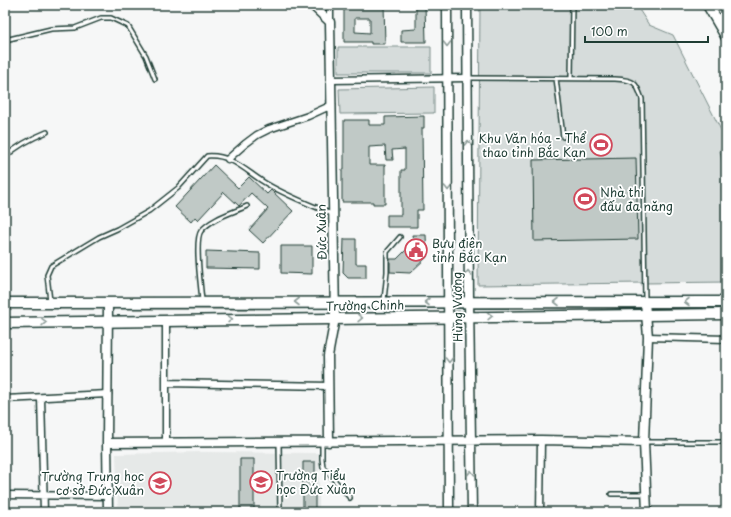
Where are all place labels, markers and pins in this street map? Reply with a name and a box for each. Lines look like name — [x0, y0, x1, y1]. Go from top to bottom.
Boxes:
place label: Khu Văn hóa - Thể thao tỉnh Bắc Kạn — [478, 129, 587, 161]
sports icon: Khu Văn hóa - Thể thao tỉnh Bắc Kạn — [588, 132, 614, 158]
place label: Nhà thi đấu đa năng — [600, 183, 673, 215]
sports icon: Nhà thi đấu đa năng — [572, 186, 598, 212]
place label: Bưu điện tỉnh Bắc Kạn — [432, 234, 507, 266]
public building icon: Bưu điện tỉnh Bắc Kạn — [403, 237, 429, 263]
place label: Trường Tiểu học Đức Xuân — [276, 466, 356, 498]
place label: Trường Trung học cơ sở Đức Xuân — [41, 467, 144, 499]
school or university icon: Trường Tiểu học Đức Xuân — [248, 469, 274, 495]
school or university icon: Trường Trung học cơ sở Đức Xuân — [147, 470, 173, 496]

